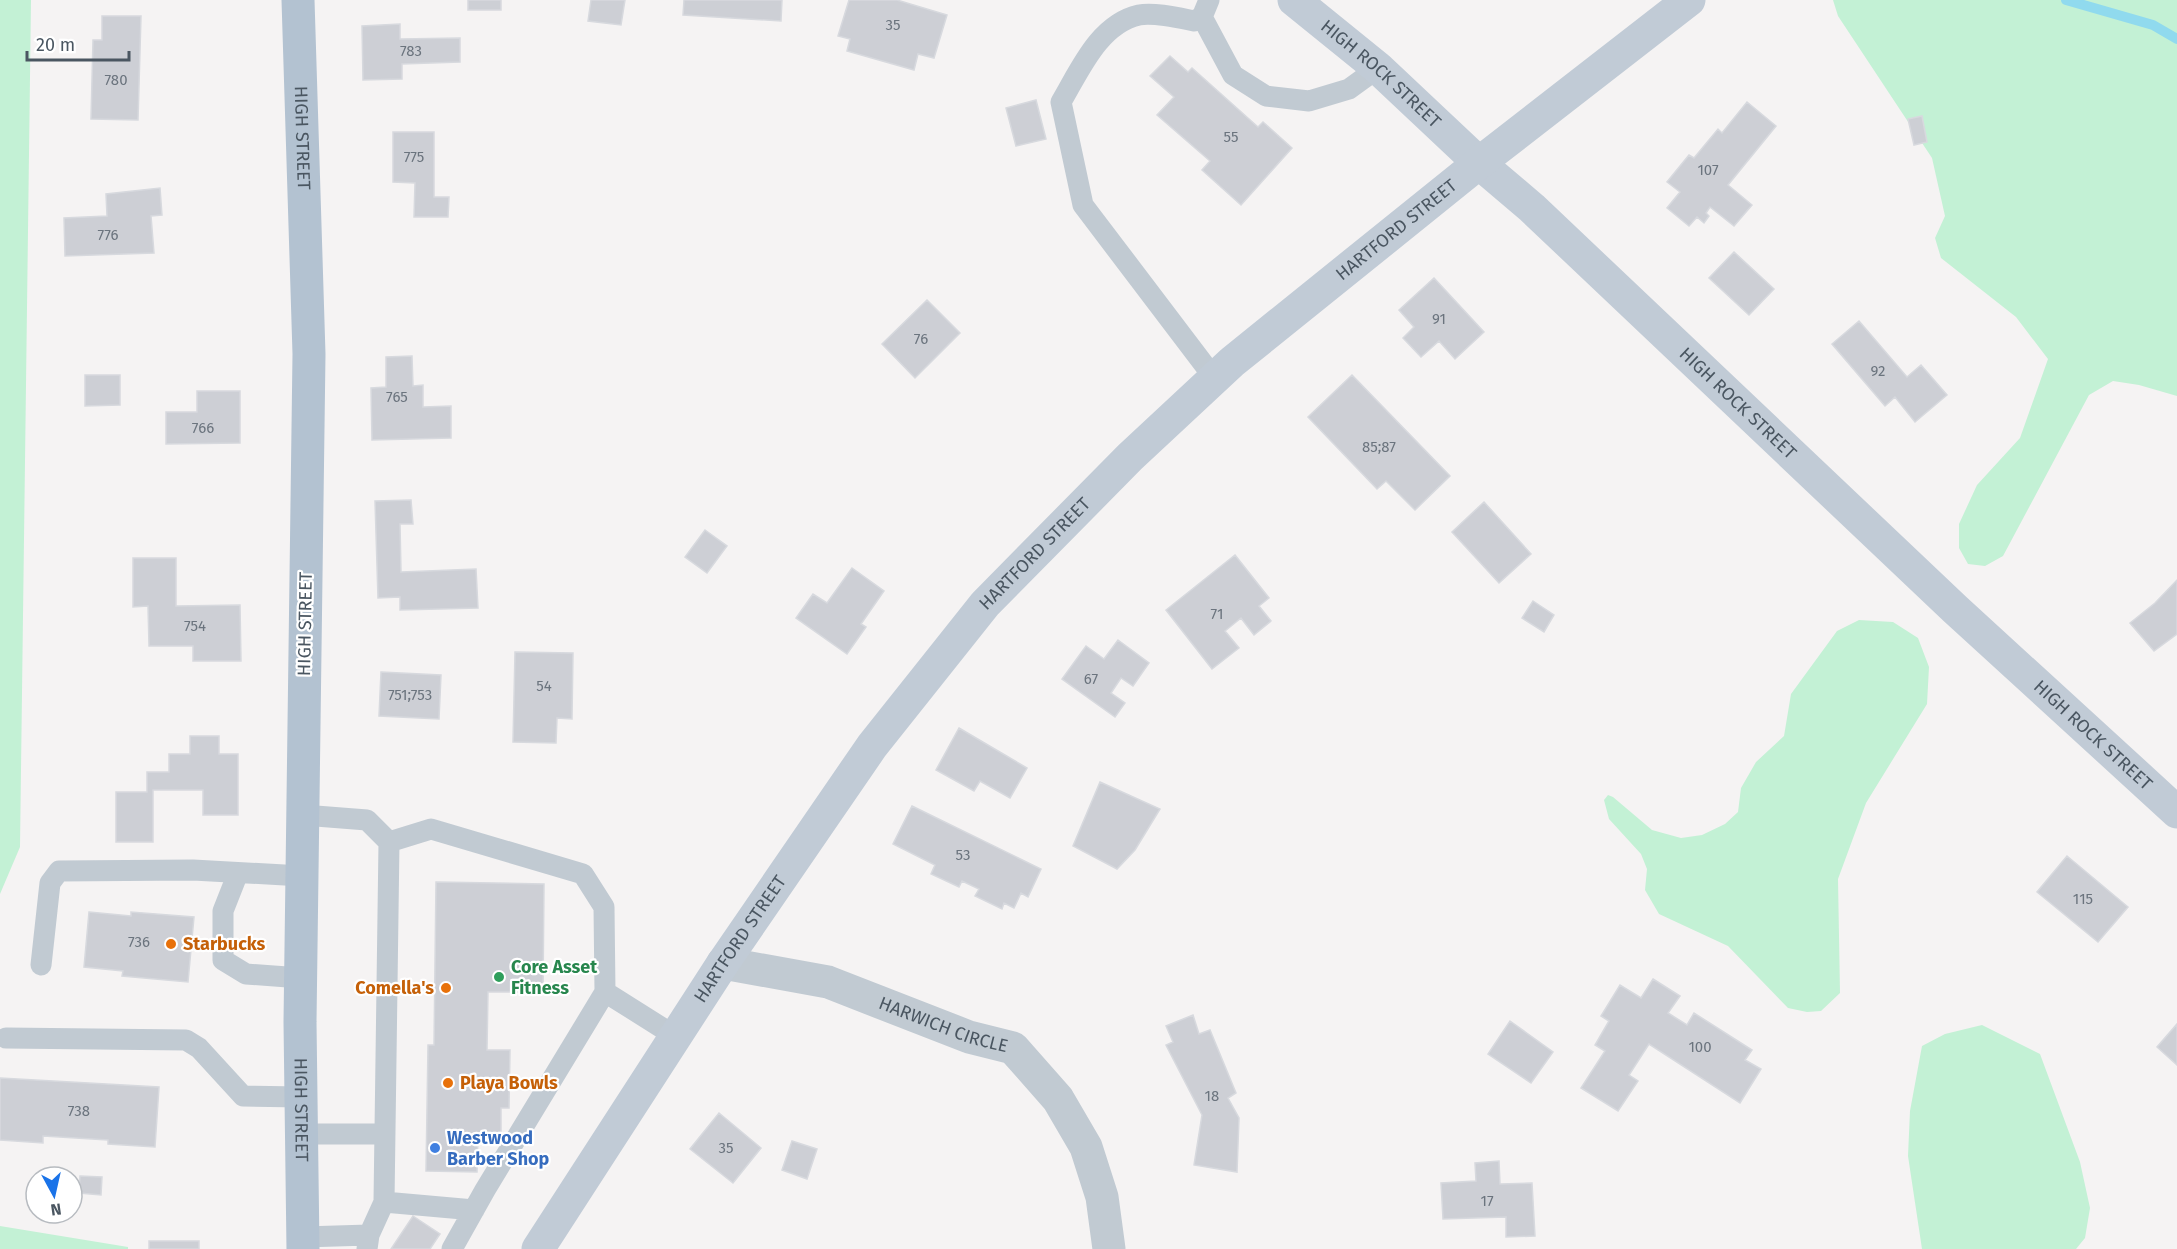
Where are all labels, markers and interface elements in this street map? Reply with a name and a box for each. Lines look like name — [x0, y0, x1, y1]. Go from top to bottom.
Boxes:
street label: HIGH ROCK STREET — [1316, 15, 1446, 133]
house number: 35 — [885, 16, 901, 34]
scale bar — [27, 24, 129, 62]
text: 20 m — [36, 34, 75, 56]
house number: 783 — [400, 42, 422, 60]
house number: 780 — [105, 71, 128, 89]
street label: HIGH STREET — [290, 86, 315, 191]
house number: 55 — [1224, 128, 1238, 146]
house number: 775 — [404, 148, 424, 166]
house number: 107 — [1697, 161, 1719, 179]
street label: HARTFORD STREET — [1331, 174, 1462, 285]
house number: 776 — [98, 226, 118, 244]
house number: 91 — [1432, 310, 1446, 328]
house number: 76 — [914, 330, 928, 348]
street label: HIGH ROCK STREET — [1675, 343, 1801, 464]
house number: 92 — [1871, 362, 1885, 380]
house number: 765 — [386, 388, 408, 406]
house number: 766 — [192, 419, 214, 437]
house number: 85;87 — [1362, 438, 1396, 456]
street label: HARTFORD STREET — [975, 492, 1095, 614]
street label: HIGH STREET — [293, 571, 317, 676]
house number: 71 — [1211, 605, 1223, 623]
house number: 754 — [184, 617, 206, 635]
house number: 67 — [1084, 670, 1098, 688]
street label: HIGH ROCK STREET — [2029, 675, 2157, 795]
house number: 54 — [536, 677, 552, 695]
house number: 751;753 — [388, 686, 432, 704]
house number: 53 — [956, 846, 970, 864]
street label: HARTFORD STREET — [689, 871, 791, 1007]
house number: 115 — [2073, 890, 2093, 908]
house number: 736 — [128, 933, 150, 951]
place label: Starbucks — [183, 933, 266, 955]
marker: Starbucks — [164, 937, 178, 951]
place label: Core Asset Fitness — [511, 956, 598, 999]
marker: Core Asset Fitness — [492, 970, 506, 984]
place label: Comella's — [355, 977, 434, 999]
marker: Comella's — [439, 981, 453, 995]
street label: HARWICH CIRCLE — [876, 992, 1010, 1057]
house number: 100 — [1688, 1038, 1712, 1056]
street label: HIGH STREET — [289, 1058, 313, 1163]
place label: Playa Bowls — [460, 1072, 558, 1094]
marker: Playa Bowls — [441, 1076, 455, 1090]
house number: 18 — [1205, 1087, 1219, 1105]
house number: 738 — [68, 1102, 90, 1120]
place label: Westwood Barber Shop — [447, 1127, 550, 1170]
house number: 35 — [718, 1139, 734, 1157]
marker: Westwood Barber Shop — [428, 1141, 442, 1155]
north arrow — [24, 1165, 84, 1225]
house number: 17 — [1480, 1192, 1494, 1210]
text: N — [49, 1199, 63, 1220]

